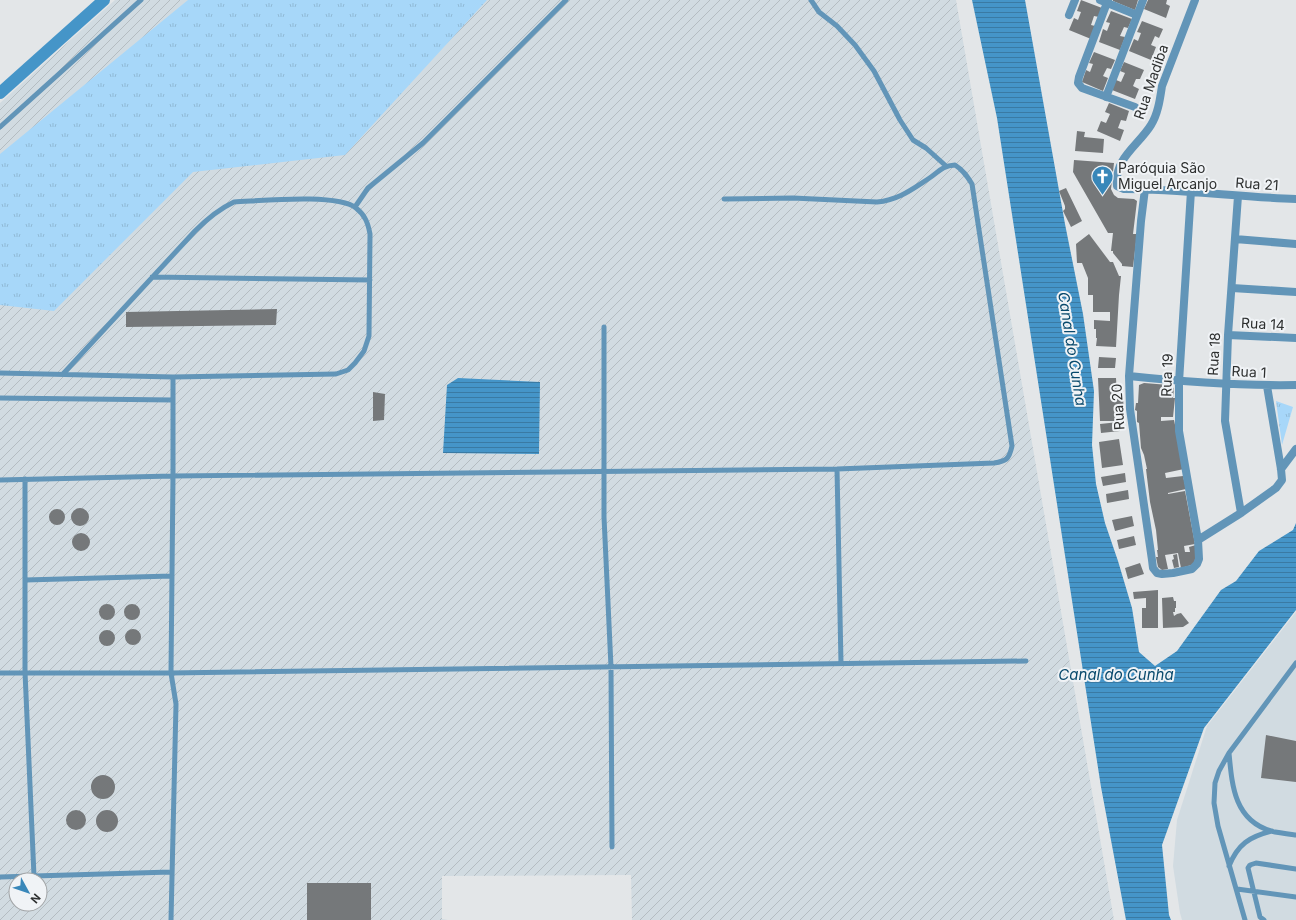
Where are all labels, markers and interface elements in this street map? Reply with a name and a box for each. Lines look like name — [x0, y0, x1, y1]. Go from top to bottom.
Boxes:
street label: Rua Madiba — [1130, 42, 1171, 122]
place label: Paróquia São Miguel Arcanjo — [1118, 159, 1217, 192]
church icon: Paróquia São Miguel Arcanjo — [1089, 163, 1115, 196]
street label: Rua 21 — [1235, 174, 1279, 193]
water label: Canal do Cunha — [1054, 291, 1091, 407]
street label: Rua 14 — [1241, 314, 1285, 333]
street label: Rua 18 — [1204, 332, 1223, 376]
street label: Rua 19 — [1157, 353, 1176, 397]
street label: Rua 1 — [1231, 362, 1267, 381]
street label: Rua 20 — [1107, 383, 1128, 431]
water label: Canal do Cunha — [1058, 665, 1174, 684]
north arrow — [8, 872, 48, 912]
text: N — [28, 891, 44, 906]

